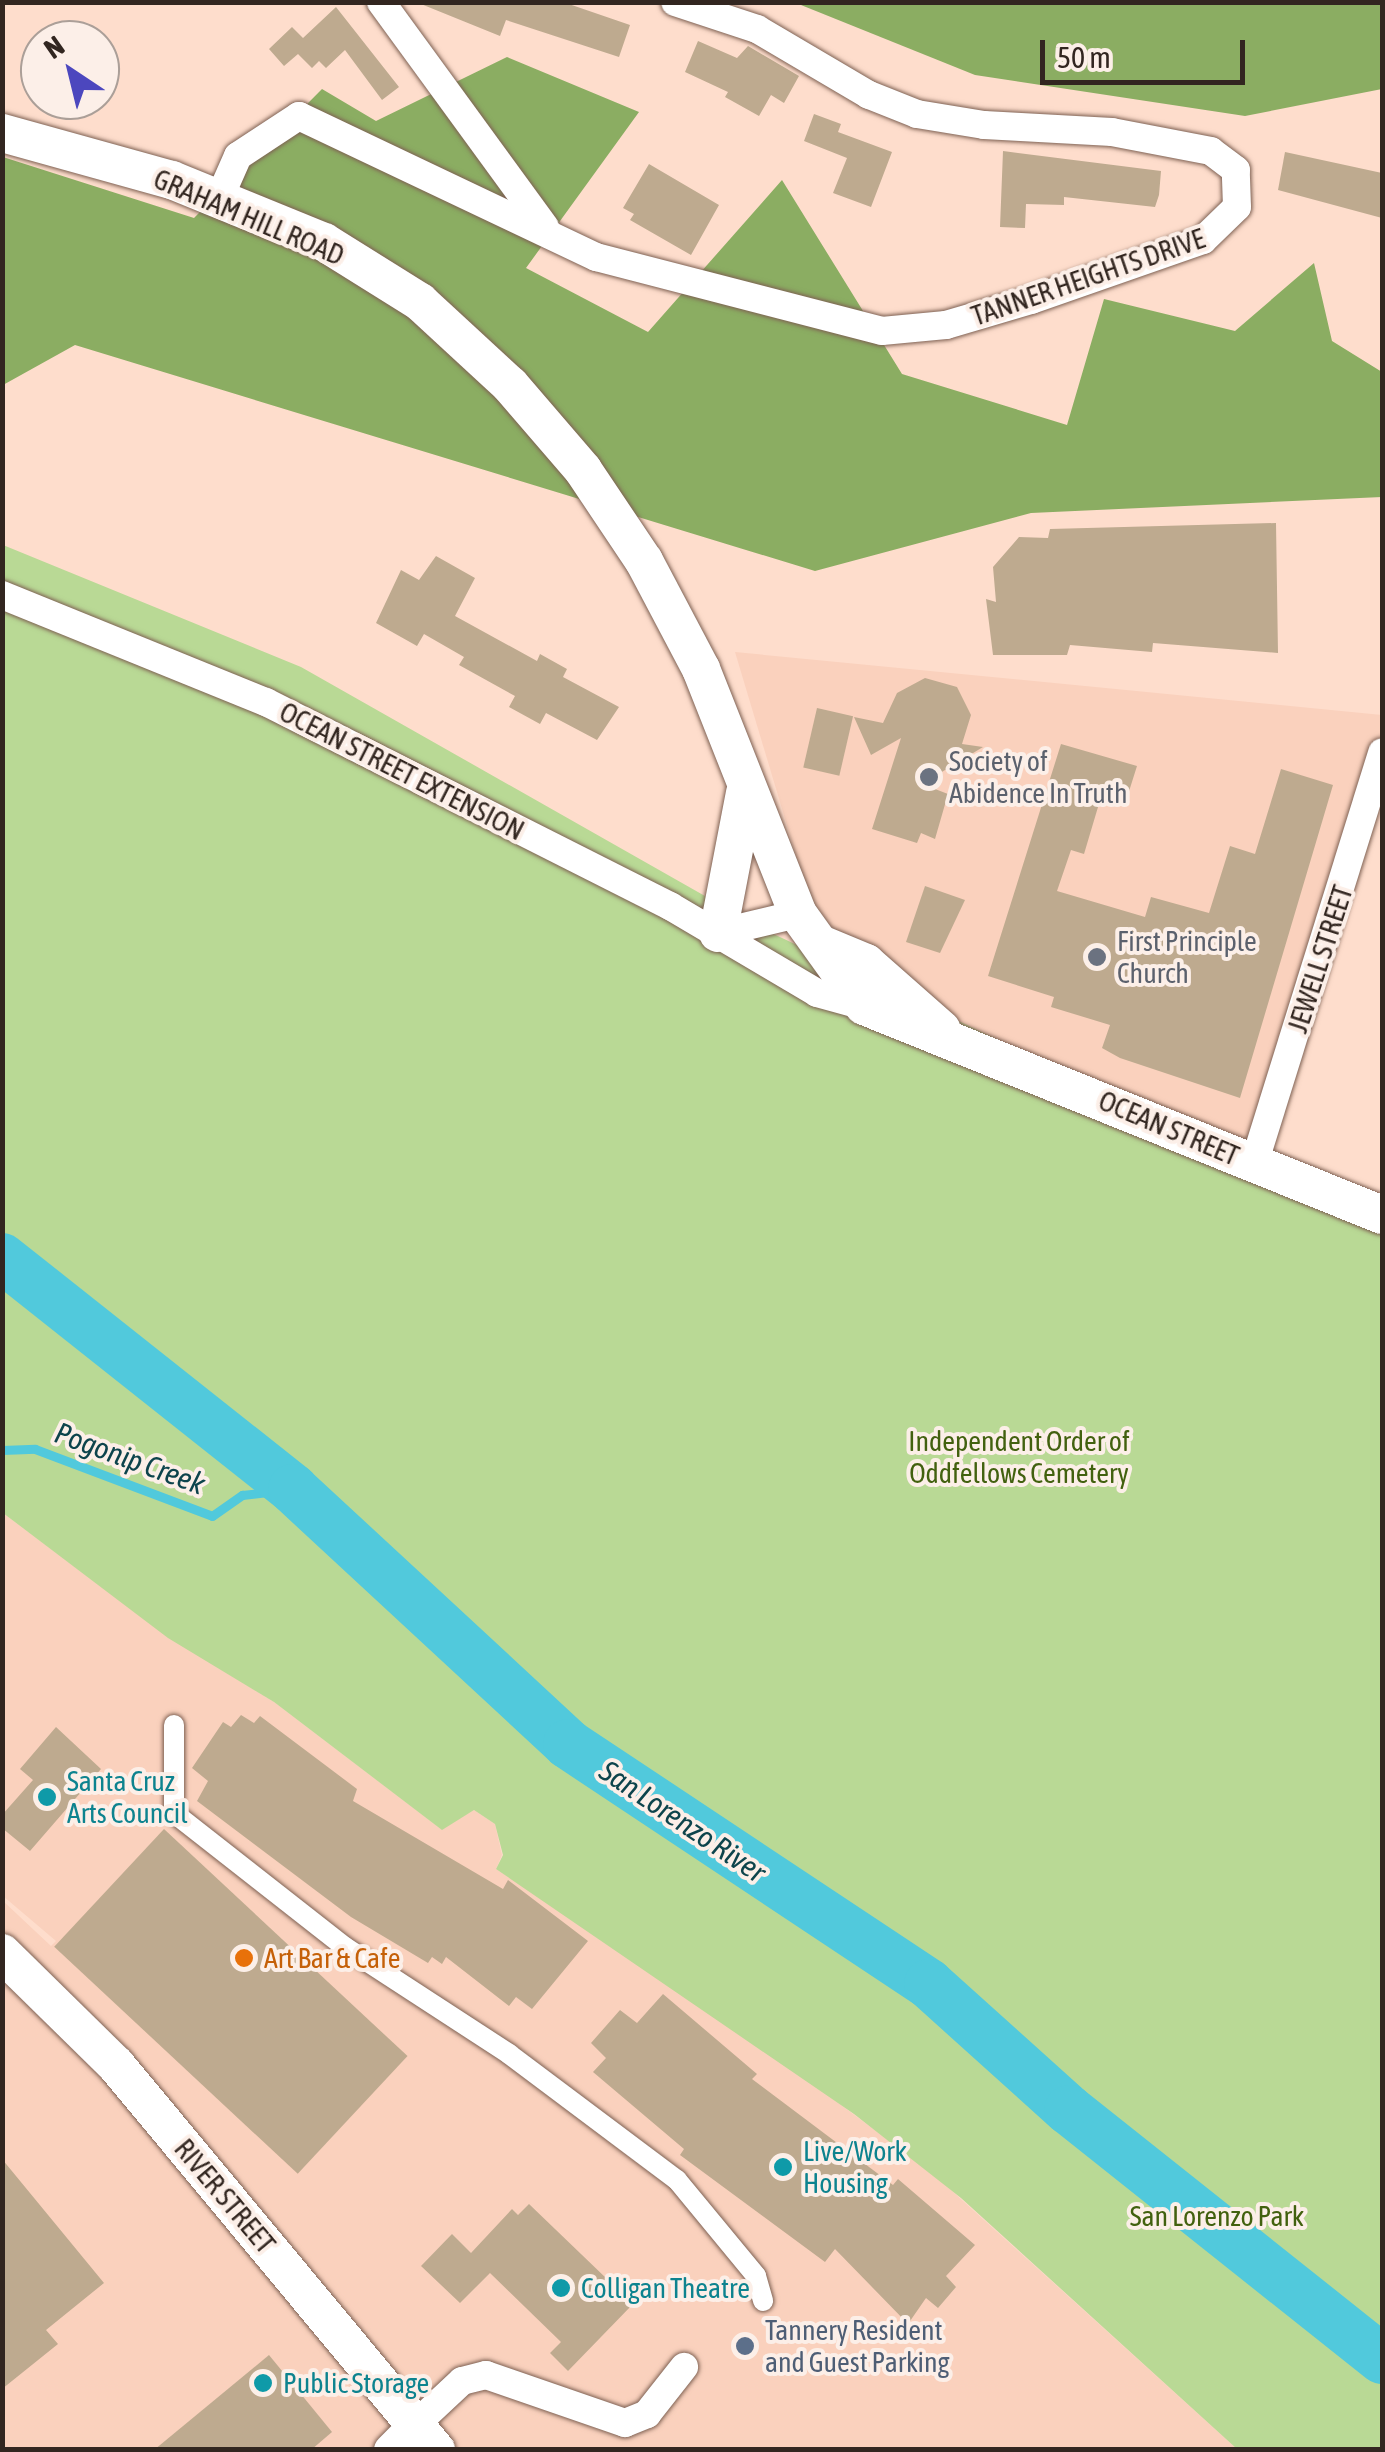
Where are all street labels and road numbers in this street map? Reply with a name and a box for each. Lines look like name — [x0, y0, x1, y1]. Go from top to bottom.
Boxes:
street label: GRAHAM HILL ROAD — [149, 162, 349, 272]
street label: TANNER HEIGHTS DRIVE — [967, 221, 1209, 333]
street label: OCEAN STREET EXTENSION — [274, 695, 530, 847]
street label: JEWELL STREET — [1280, 881, 1360, 1037]
street label: OCEAN STREET — [1094, 1083, 1244, 1173]
street label: RIVER STREET — [168, 2132, 282, 2260]

